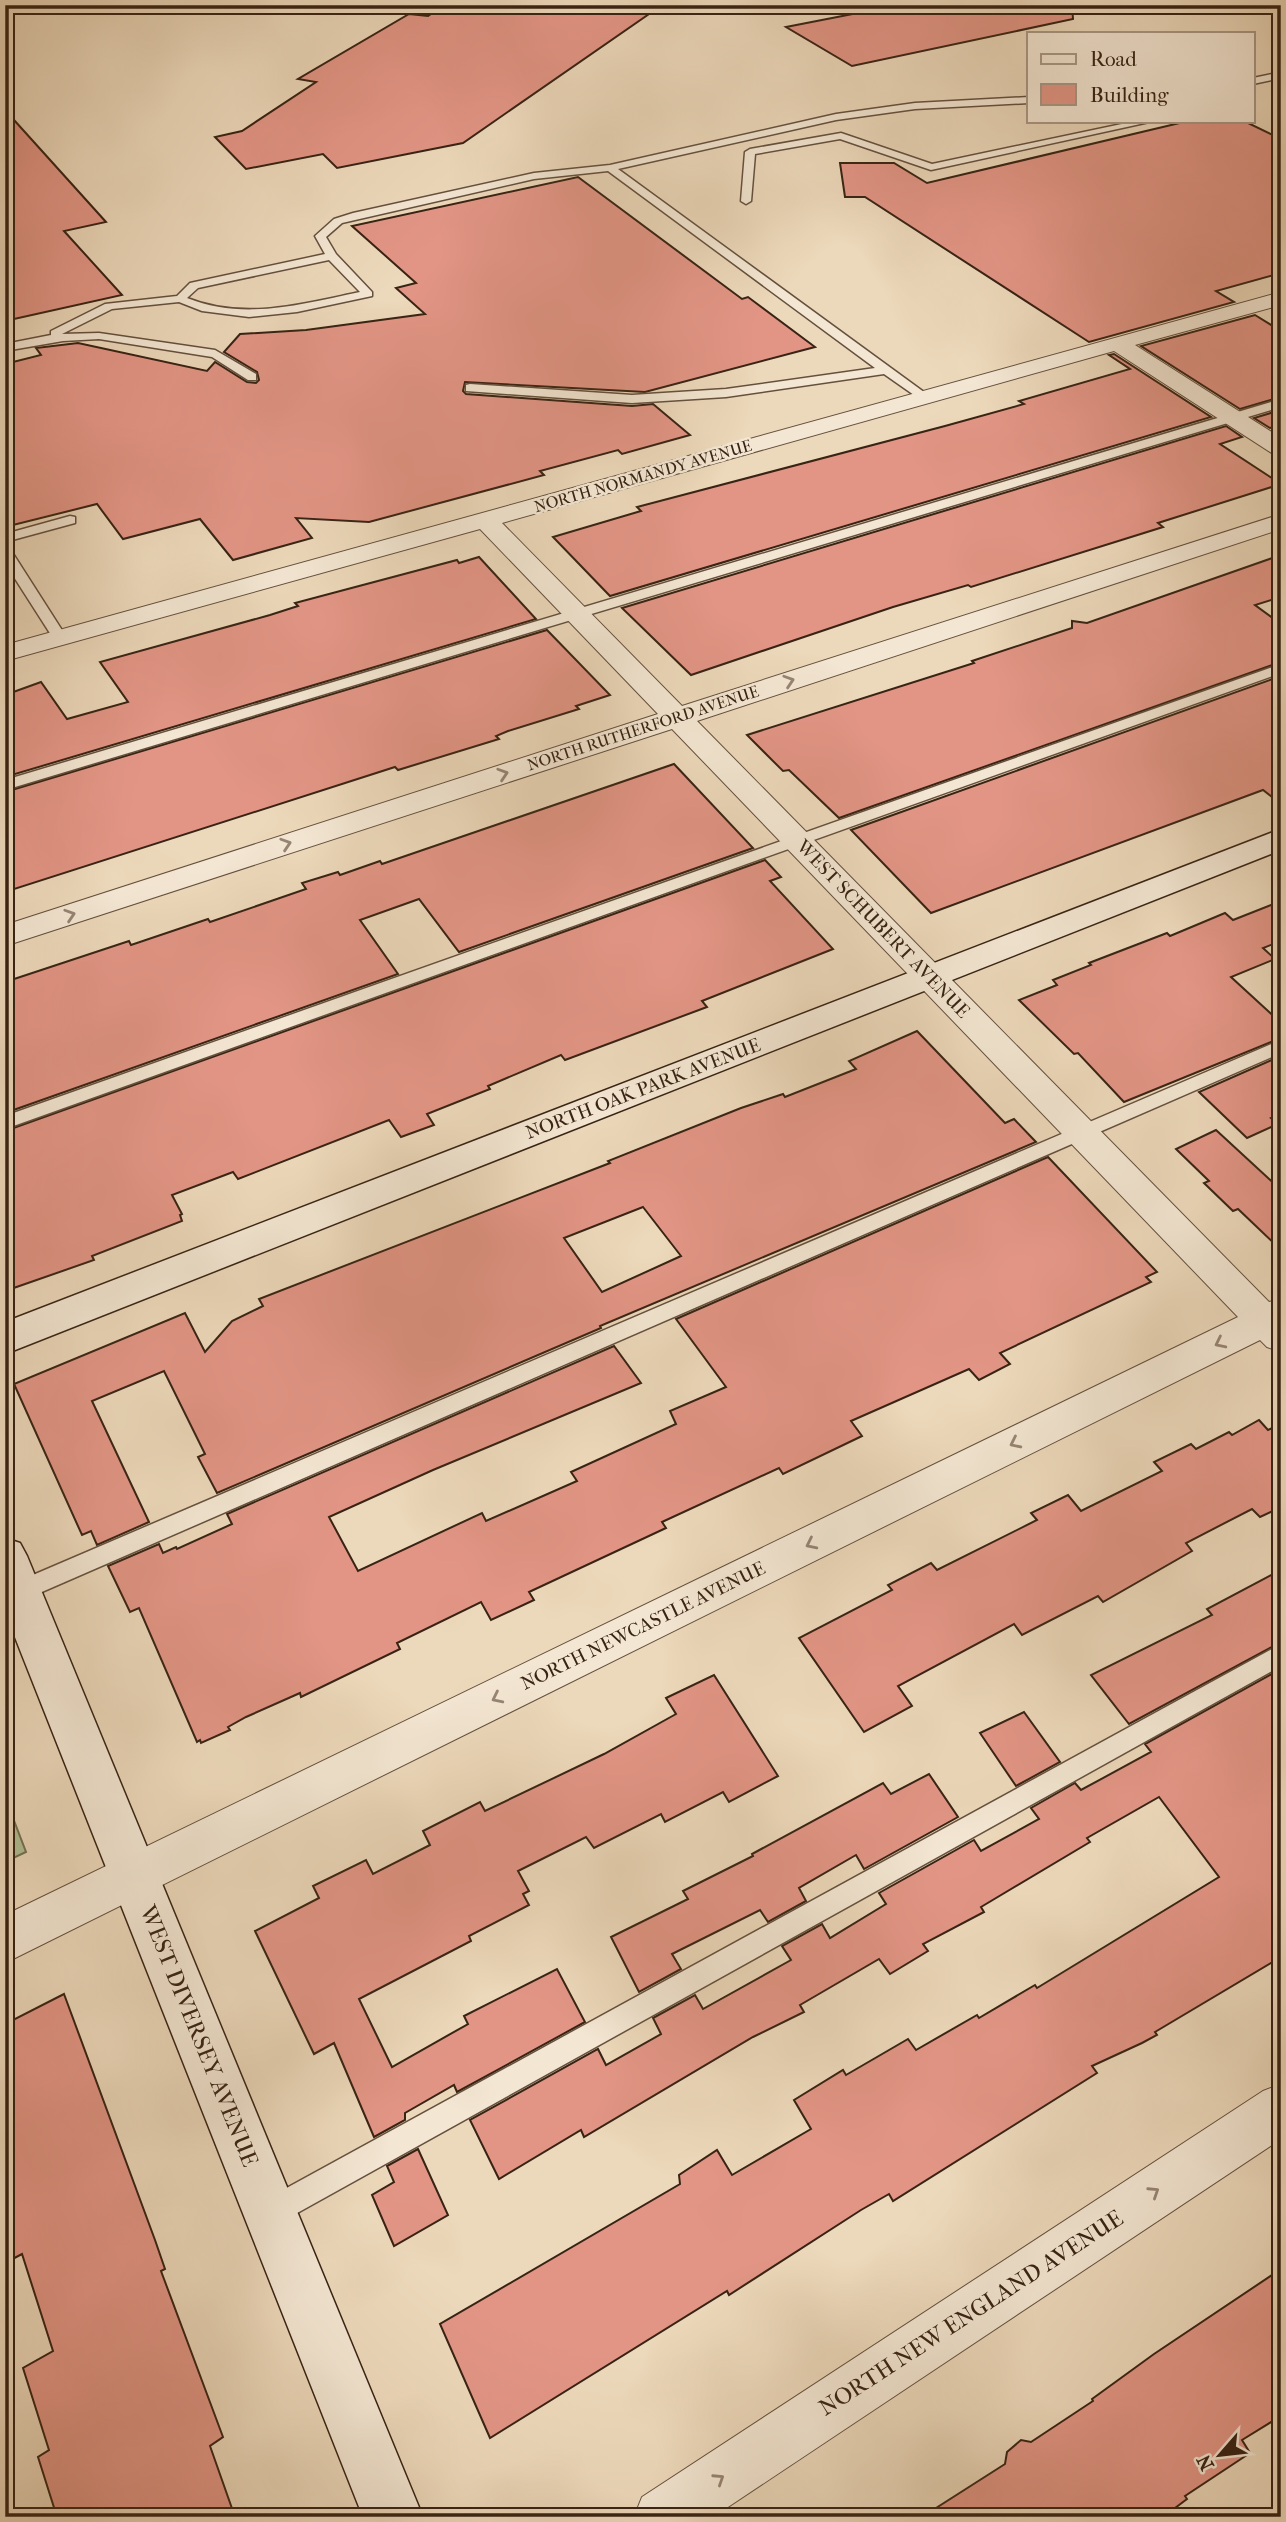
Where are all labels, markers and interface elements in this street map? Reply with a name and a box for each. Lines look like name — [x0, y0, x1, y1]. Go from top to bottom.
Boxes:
legend — [1027, 32, 1254, 122]
text: Road — [1090, 47, 1137, 71]
text: Building — [1090, 83, 1169, 107]
street label: NORTH NORMANDY AVENUE — [532, 436, 754, 516]
one-way arrow — [782, 675, 795, 689]
street label: NORTH RUTHERFORD AVENUE — [525, 681, 762, 775]
one-way arrow — [496, 768, 508, 782]
street label: WEST SCHUBERT AVENUE — [791, 835, 974, 1023]
one-way arrow — [280, 838, 292, 852]
one-way arrow — [64, 908, 76, 923]
street label: NORTH OAK PARK AVENUE — [522, 1034, 764, 1144]
one-way arrow — [1214, 1335, 1227, 1348]
one-way arrow — [1010, 1435, 1022, 1449]
one-way arrow — [806, 1535, 818, 1549]
street label: NORTH NEWCASTLE AVENUE — [517, 1557, 769, 1695]
one-way arrow — [492, 1690, 504, 1704]
street label: WEST DIVERSEY AVENUE — [134, 1901, 264, 2171]
one-way arrow — [1146, 2188, 1159, 2201]
street label: NORTH NEW ENGLAND AVENUE — [814, 2204, 1128, 2422]
north arrow — [1184, 2420, 1254, 2490]
text: N — [1193, 2450, 1219, 2474]
one-way arrow — [711, 2474, 724, 2487]

